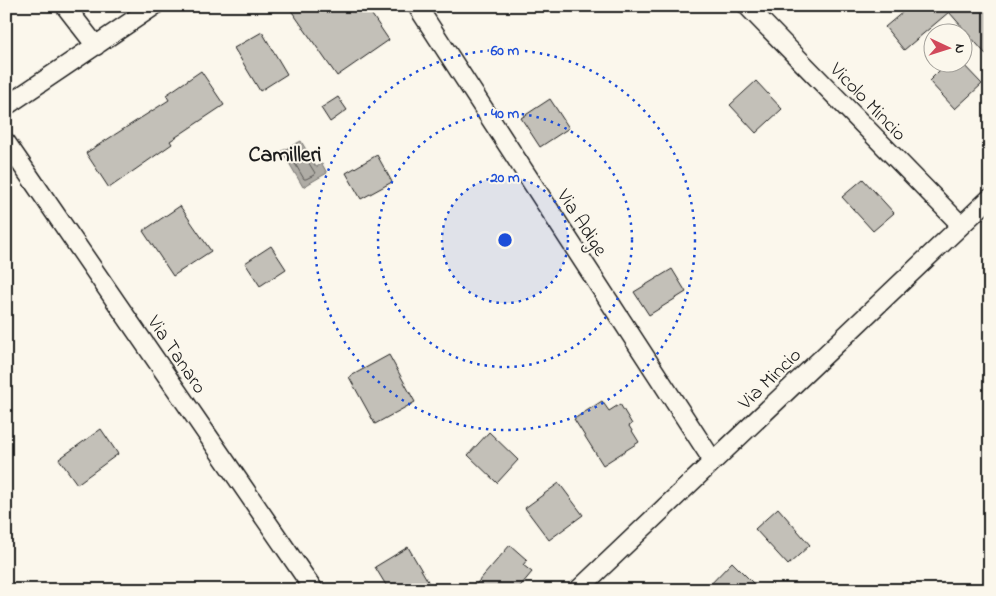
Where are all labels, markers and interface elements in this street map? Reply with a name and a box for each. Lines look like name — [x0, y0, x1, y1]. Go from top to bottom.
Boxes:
north arrow — [924, 22, 974, 72]
text: 60 m — [490, 40, 520, 62]
text: N — [949, 43, 970, 54]
street label: Vicolo Mincio — [821, 56, 912, 149]
text: 40 m — [490, 103, 519, 125]
district label: Camilleri — [248, 140, 322, 172]
text: 20 m — [489, 167, 520, 189]
street label: Via Adige — [547, 183, 613, 263]
centre of rings — [496, 231, 514, 249]
street label: Via Tanaro — [138, 309, 213, 401]
street label: Via Mincio — [732, 342, 809, 418]

